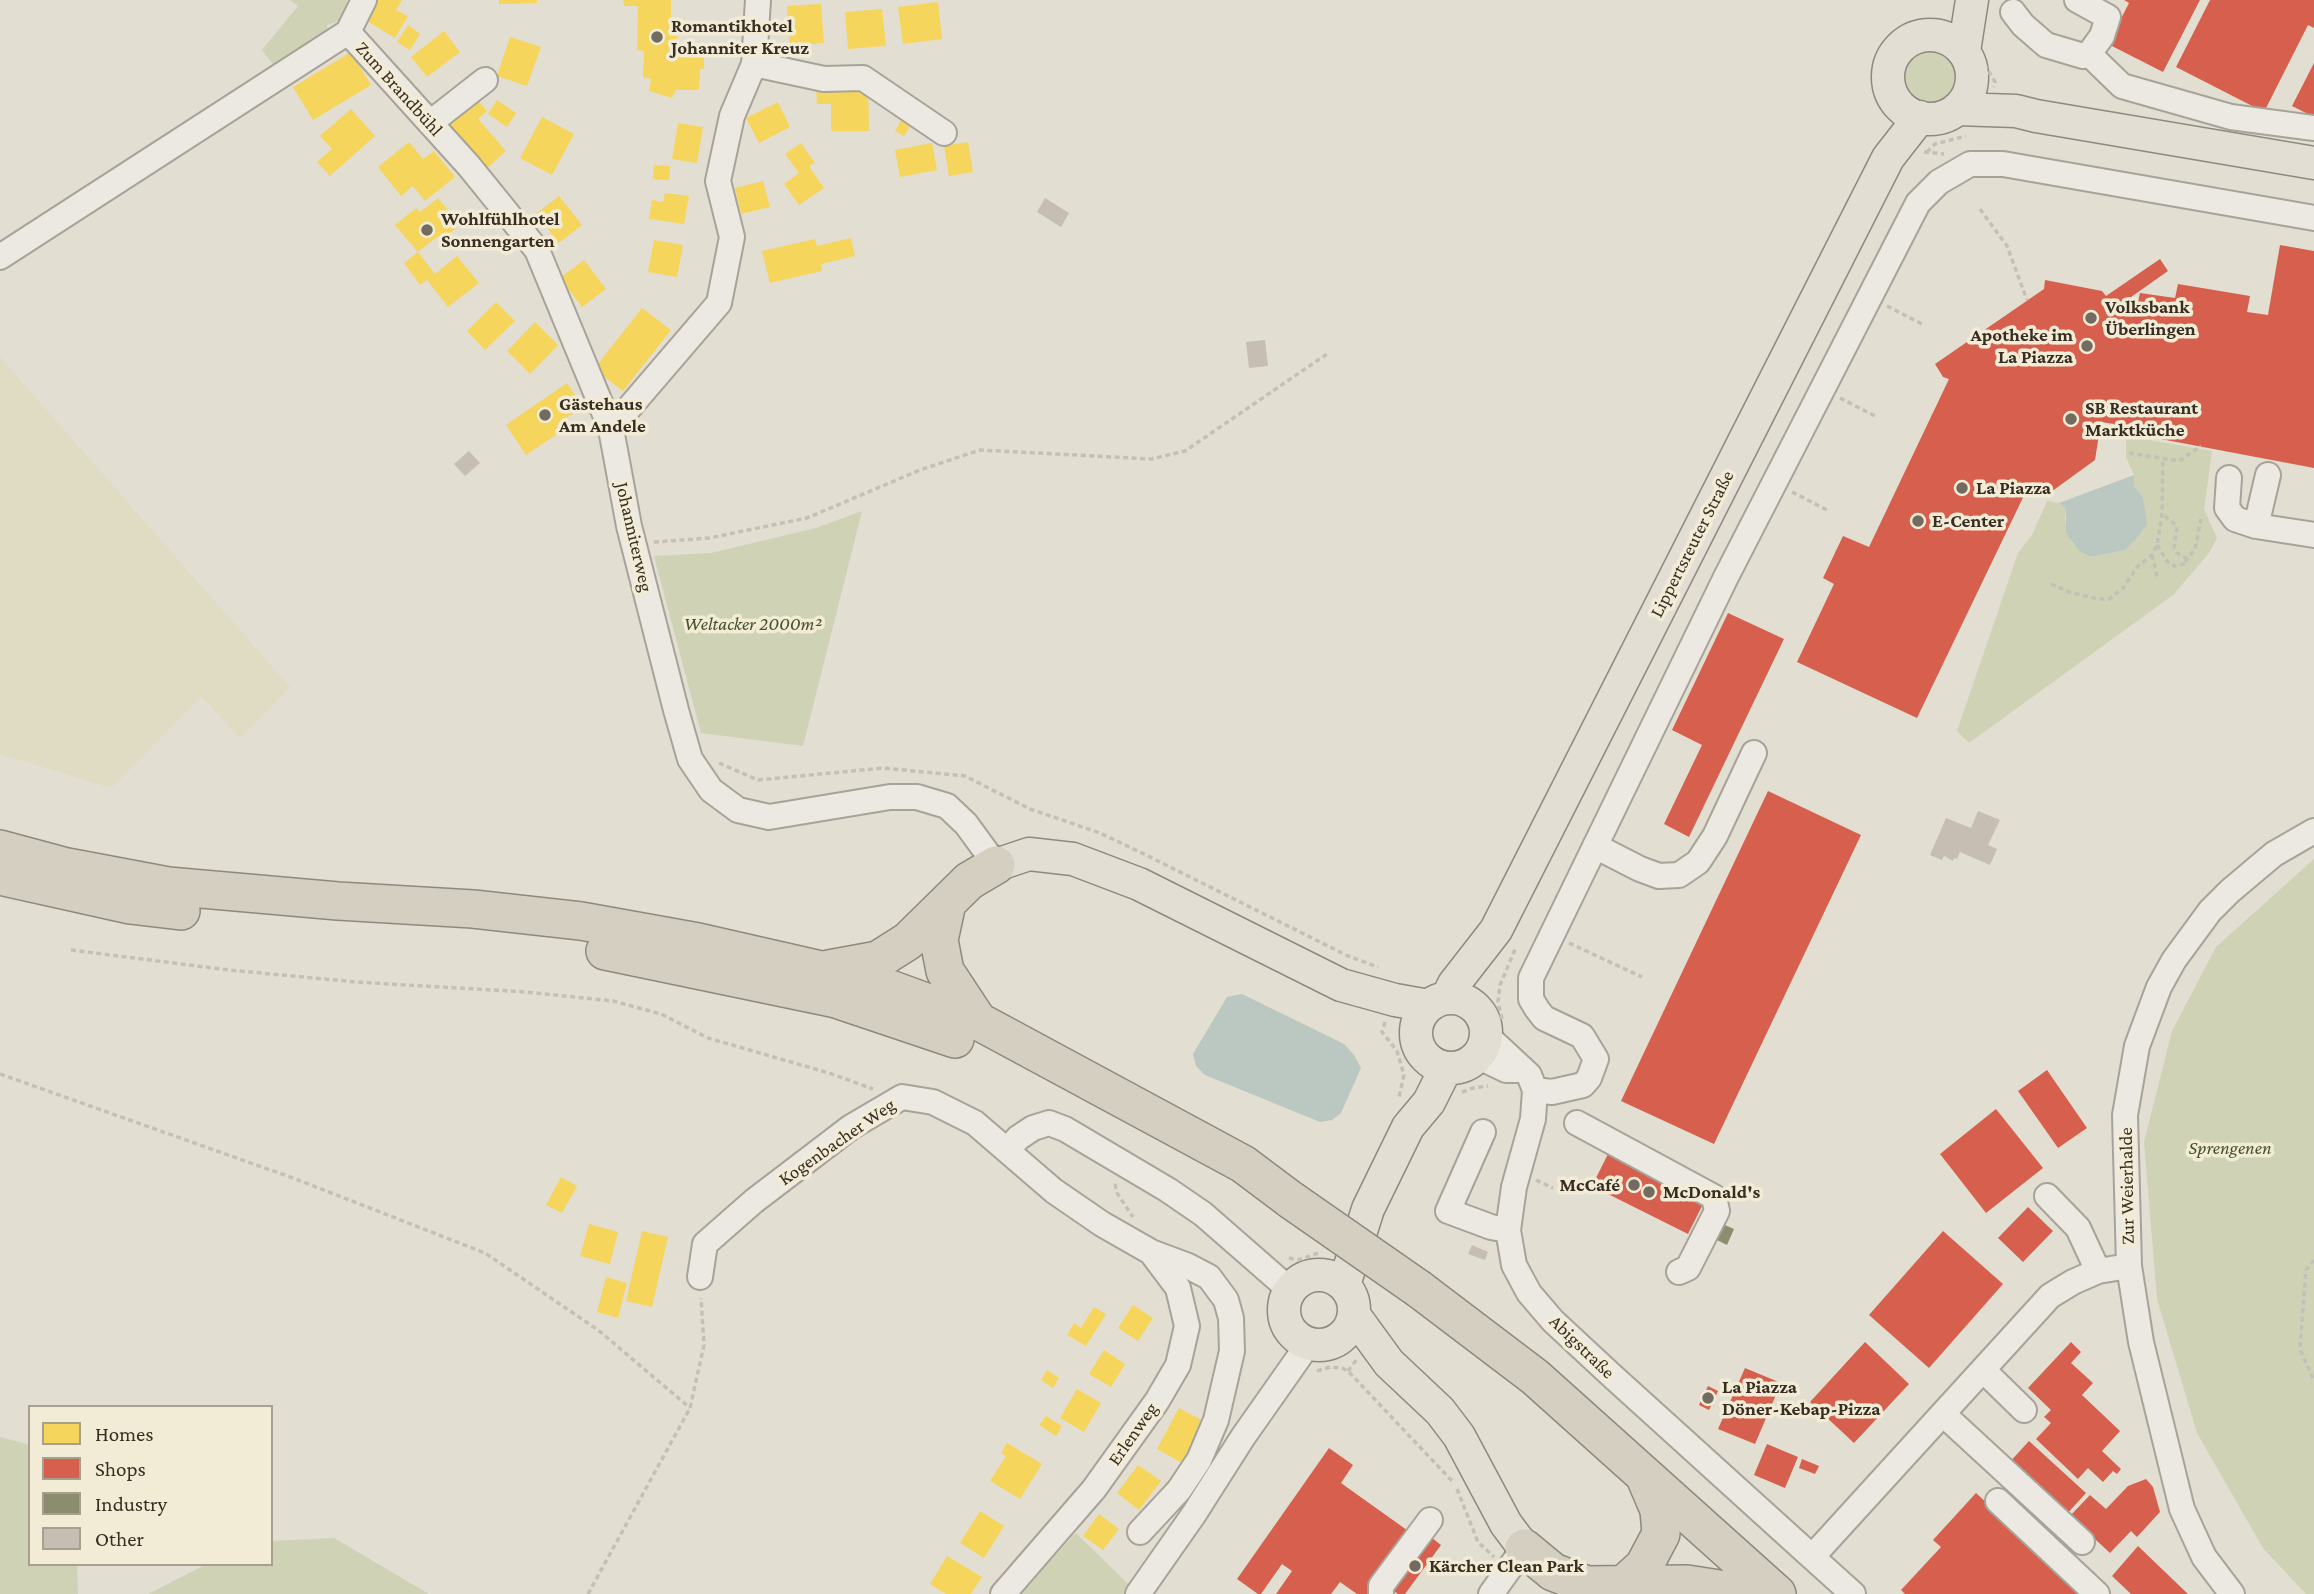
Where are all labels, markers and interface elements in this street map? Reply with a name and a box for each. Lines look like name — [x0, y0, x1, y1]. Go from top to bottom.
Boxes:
place label: Romantikhotel Johanniter Kreuz — [671, 15, 809, 59]
marker: Romantikhotel Johanniter Kreuz — [649, 29, 665, 45]
street label: Zum Brandbühl — [351, 37, 447, 141]
place label: Wohlfühlhotel Sonnengarten — [441, 208, 560, 252]
marker: Wohlfühlhotel Sonnengarten — [419, 222, 435, 238]
place label: Volksbank Überlingen — [2105, 296, 2196, 340]
marker: Volksbank Überlingen — [2083, 310, 2099, 326]
place label: Apotheke im La Piazza — [1971, 324, 2073, 368]
marker: Apotheke im La Piazza — [2079, 338, 2095, 354]
place label: Gästehaus Am Andele — [559, 393, 646, 437]
place label: SB Restaurant Marktküche — [2085, 397, 2198, 441]
marker: Gästehaus Am Andele — [537, 407, 553, 423]
marker: SB Restaurant Marktküche — [2063, 411, 2079, 427]
street label: Lippertsreuter Straße — [1645, 467, 1739, 621]
place label: La Piazza — [1976, 477, 2051, 499]
street label: Johanniterweg — [610, 480, 658, 594]
marker: La Piazza — [1954, 480, 1970, 496]
place label: E-Center — [1932, 510, 2004, 532]
marker: E-Center — [1910, 513, 1926, 529]
park label: Weltacker 2000m² — [684, 613, 822, 635]
street label: Kogenbacher Weg — [774, 1093, 900, 1191]
street label: Zur Weierhalde — [2115, 1127, 2139, 1245]
park label: Sprengenen — [2188, 1137, 2272, 1159]
place label: McCafé — [1559, 1174, 1620, 1196]
marker: McCafé — [1626, 1177, 1642, 1193]
place label: McDonald's — [1663, 1181, 1760, 1203]
marker: McDonald's — [1641, 1184, 1657, 1200]
street label: Abigstraße — [1544, 1310, 1620, 1384]
place label: La Piazza Döner-Kebap-Pizza — [1722, 1376, 1881, 1420]
marker: La Piazza Döner-Kebap-Pizza — [1700, 1390, 1716, 1406]
street label: Erlenweg — [1103, 1398, 1163, 1470]
legend — [28, 1405, 273, 1566]
text: Homes — [95, 1422, 154, 1446]
text: Shops — [95, 1457, 146, 1481]
text: Industry — [95, 1492, 167, 1516]
text: Other — [95, 1527, 144, 1551]
place label: Kärcher Clean Park — [1429, 1555, 1584, 1577]
marker: Kärcher Clean Park — [1407, 1558, 1423, 1574]

